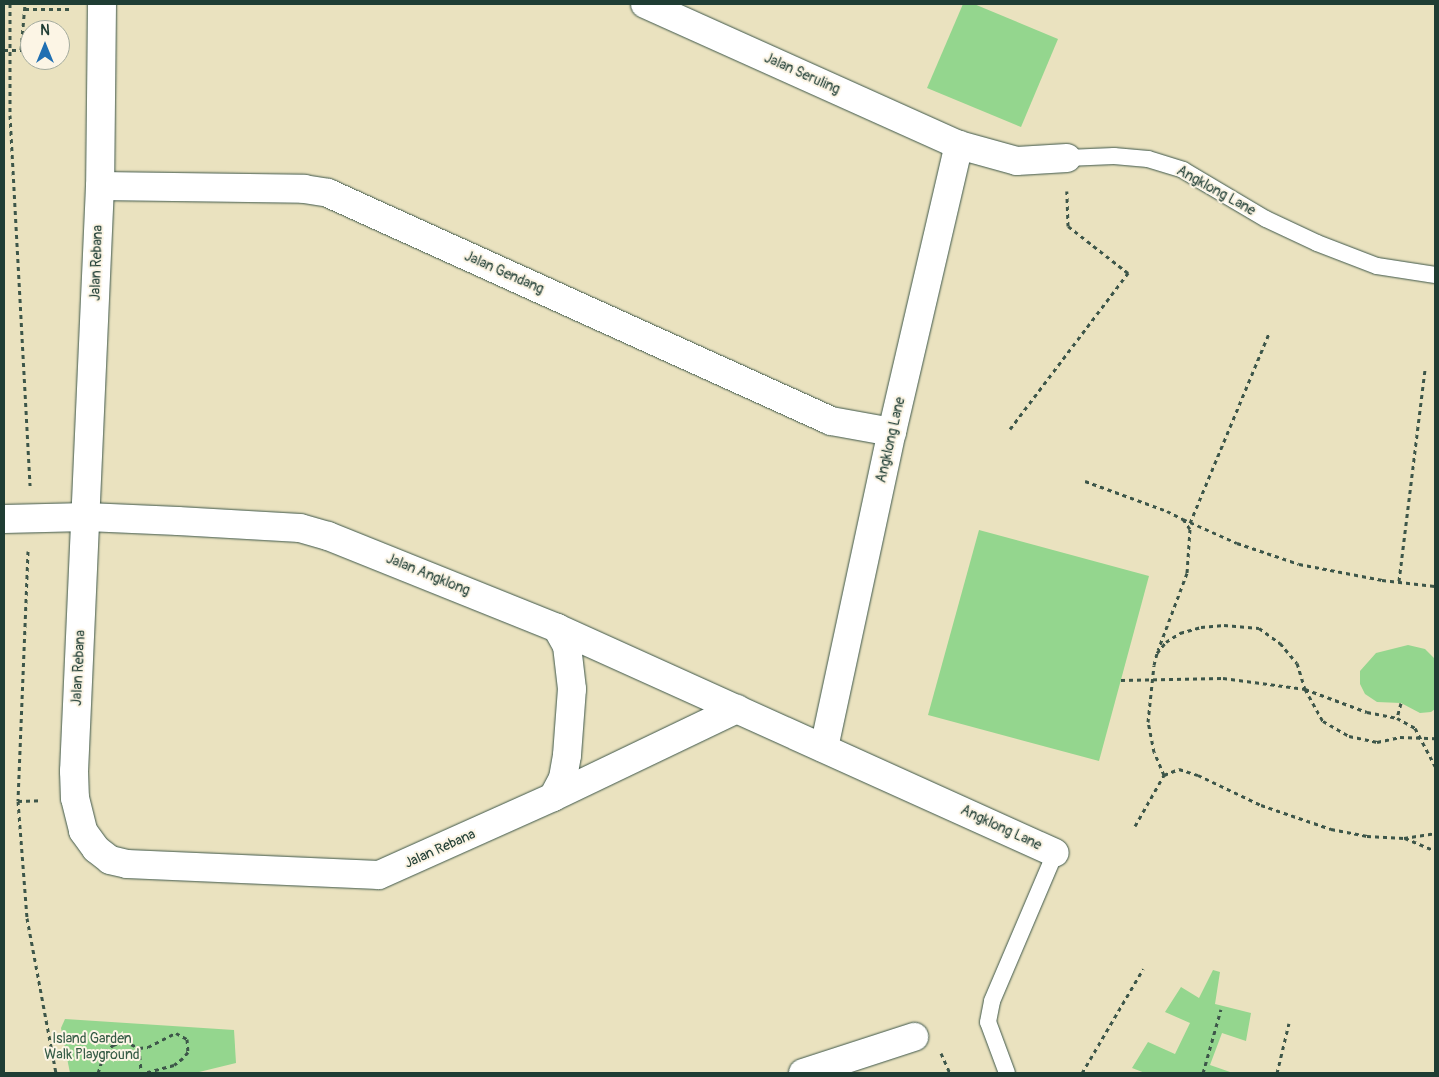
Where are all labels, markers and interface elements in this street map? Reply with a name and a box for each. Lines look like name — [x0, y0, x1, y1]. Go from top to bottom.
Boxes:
north arrow — [20, 20, 70, 70]
text: N — [40, 22, 50, 39]
street label: Jalan Seruling — [761, 50, 843, 98]
street label: Angklong Lane — [1174, 162, 1258, 220]
street label: Jalan Rebana — [87, 225, 107, 301]
street label: Jalan Gendang — [462, 248, 546, 298]
street label: Angklong Lane — [873, 396, 909, 484]
street label: Jalan Angklong — [384, 551, 472, 599]
street label: Jalan Rebana — [69, 630, 89, 706]
street label: Angklong Lane — [958, 802, 1044, 854]
street label: Jalan Rebana — [402, 826, 478, 872]
park label: Island Garden Walk Playground — [44, 1031, 140, 1064]

